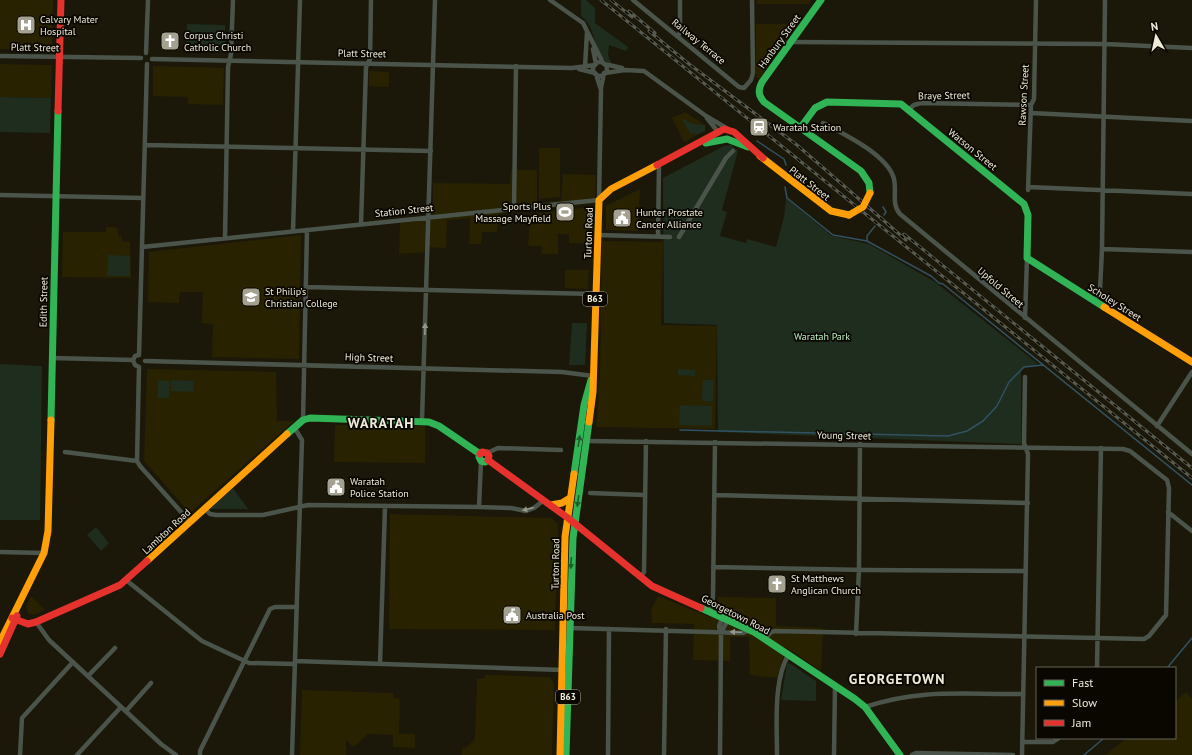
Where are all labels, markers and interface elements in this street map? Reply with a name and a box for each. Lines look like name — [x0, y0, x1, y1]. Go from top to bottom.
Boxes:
street label: Hanbury Street — [755, 11, 804, 71]
place label: Calvary Mater Hospital — [40, 13, 99, 38]
hospital icon: Calvary Mater Hospital — [15, 14, 37, 36]
street label: Railway Terrace — [669, 16, 728, 67]
north arrow — [1136, 16, 1176, 56]
text: N — [1150, 19, 1159, 34]
place label: Corpus Christi Catholic Church — [184, 29, 251, 54]
church icon: Corpus Christi Catholic Church — [159, 30, 181, 52]
street label: Platt Street — [11, 41, 60, 54]
street label: Platt Street — [338, 47, 387, 60]
street label: Rawson Street — [1015, 63, 1032, 126]
street label: Braye Street — [918, 89, 971, 102]
station icon: Waratah Station — [748, 116, 770, 138]
place label: Waratah Station — [773, 121, 841, 134]
street label: Watson Street — [945, 126, 1000, 174]
street label: Platt Street — [787, 163, 833, 204]
place label: Sports Plus Massage Mayfield — [475, 200, 551, 225]
street label: Station Street — [374, 201, 435, 220]
sports icon: Sports Plus Massage Mayfield — [554, 201, 576, 223]
place label: Hunter Prostate Cancer Alliance — [636, 206, 703, 231]
street label: Turton Road — [581, 207, 596, 259]
public building icon: Hunter Prostate Cancer Alliance — [611, 207, 633, 229]
street label: Upfold Street — [975, 264, 1027, 311]
street label: Edith Street — [37, 276, 50, 327]
street label: Scholey Street — [1085, 281, 1145, 324]
place label: St Philip’s Christian College — [265, 285, 338, 310]
school or university icon: St Philip’s Christian College — [240, 286, 262, 308]
road number: B63 — [583, 292, 607, 306]
one-way arrow — [422, 322, 428, 335]
park label: Waratah Park — [794, 330, 850, 343]
street label: High Street — [345, 350, 394, 365]
district label: WARATAH — [348, 414, 414, 432]
street label: Young Street — [817, 429, 872, 442]
one-way arrow — [576, 434, 582, 447]
place label: Waratah Police Station — [350, 475, 409, 500]
public building icon: Waratah Police Station — [325, 476, 347, 498]
one-way arrow — [575, 494, 581, 507]
street label: Lambton Road — [139, 506, 193, 557]
one-way arrow — [522, 506, 534, 512]
street label: Turton Road — [549, 538, 562, 590]
one-way arrow — [568, 557, 575, 569]
place label: St Matthews Anglican Church — [791, 572, 861, 597]
church icon: St Matthews Anglican Church — [766, 573, 788, 595]
street label: Georgetown Road — [699, 592, 772, 637]
public building icon: Australia Post — [501, 604, 523, 626]
place label: Australia Post — [526, 609, 585, 622]
one-way arrow — [730, 629, 742, 636]
legend — [1036, 667, 1176, 739]
district label: GEORGETOWN — [849, 670, 945, 688]
text: Fast — [1072, 675, 1093, 690]
road number: B63 — [556, 690, 580, 704]
text: Slow — [1072, 695, 1097, 710]
text: Jam — [1071, 715, 1091, 730]

